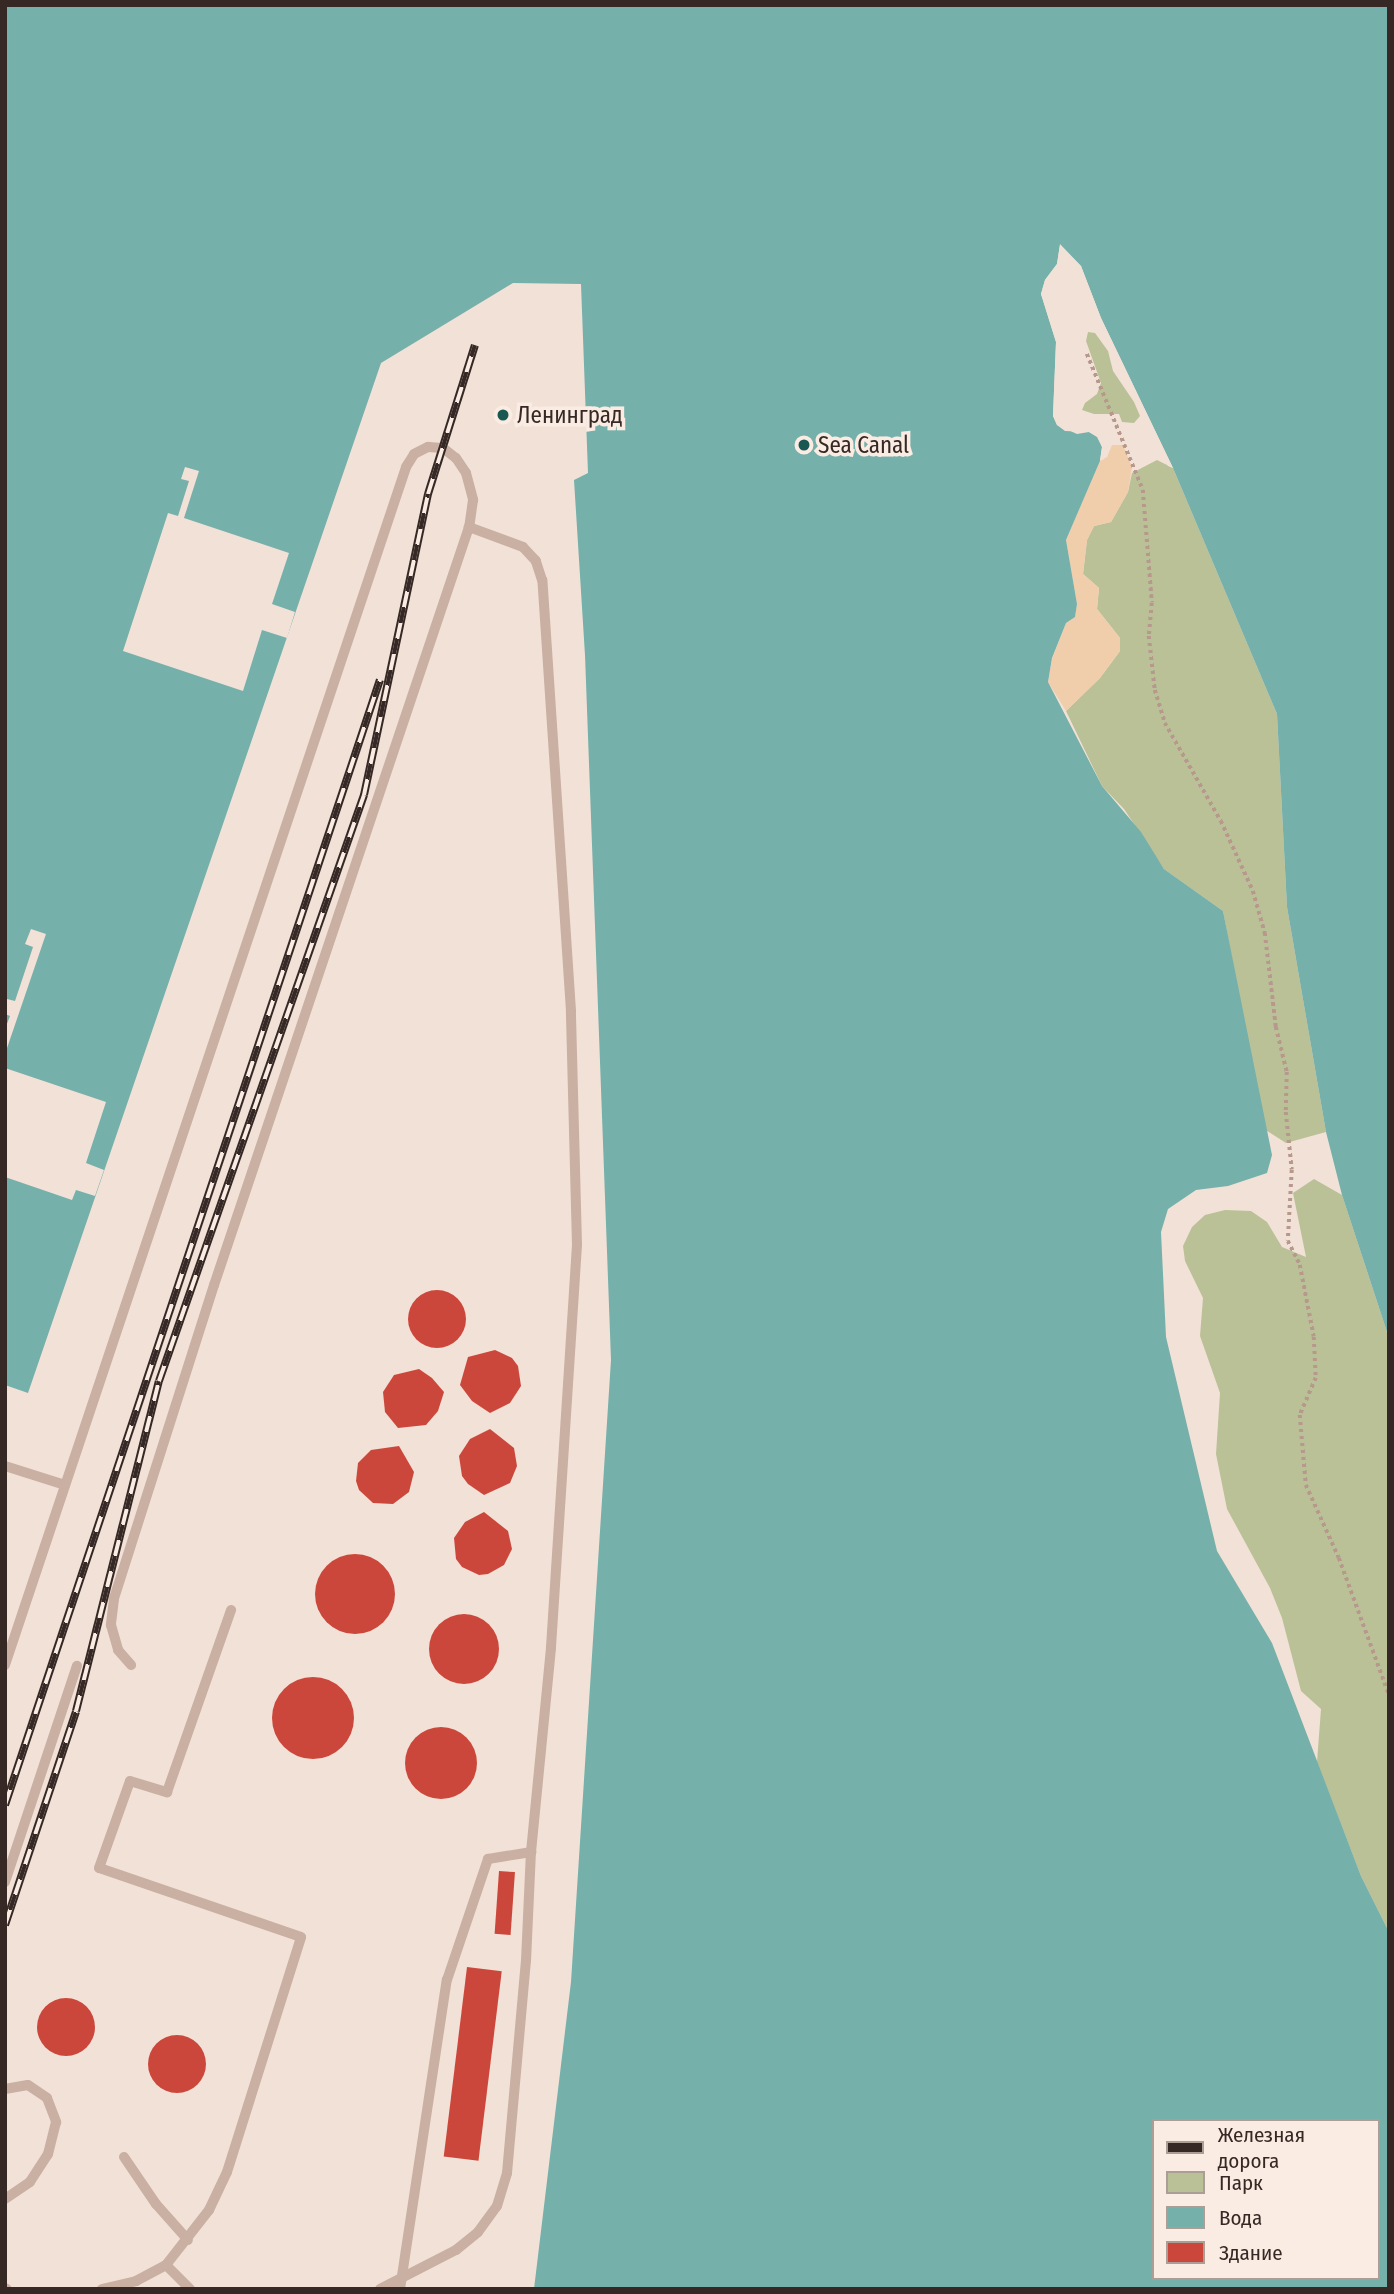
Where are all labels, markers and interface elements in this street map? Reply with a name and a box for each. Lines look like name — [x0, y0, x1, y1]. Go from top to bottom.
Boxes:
place label: Ленинград — [517, 401, 623, 429]
marker: Ленинград — [495, 407, 511, 423]
place label: Sea Canal — [818, 431, 909, 459]
marker: Sea Canal — [796, 437, 812, 453]
legend — [1152, 2119, 1380, 2280]
text: Железная дорога — [1218, 2122, 1305, 2174]
text: Парк — [1219, 2170, 1263, 2196]
text: Вода — [1219, 2205, 1262, 2231]
text: Здание — [1219, 2240, 1283, 2266]

